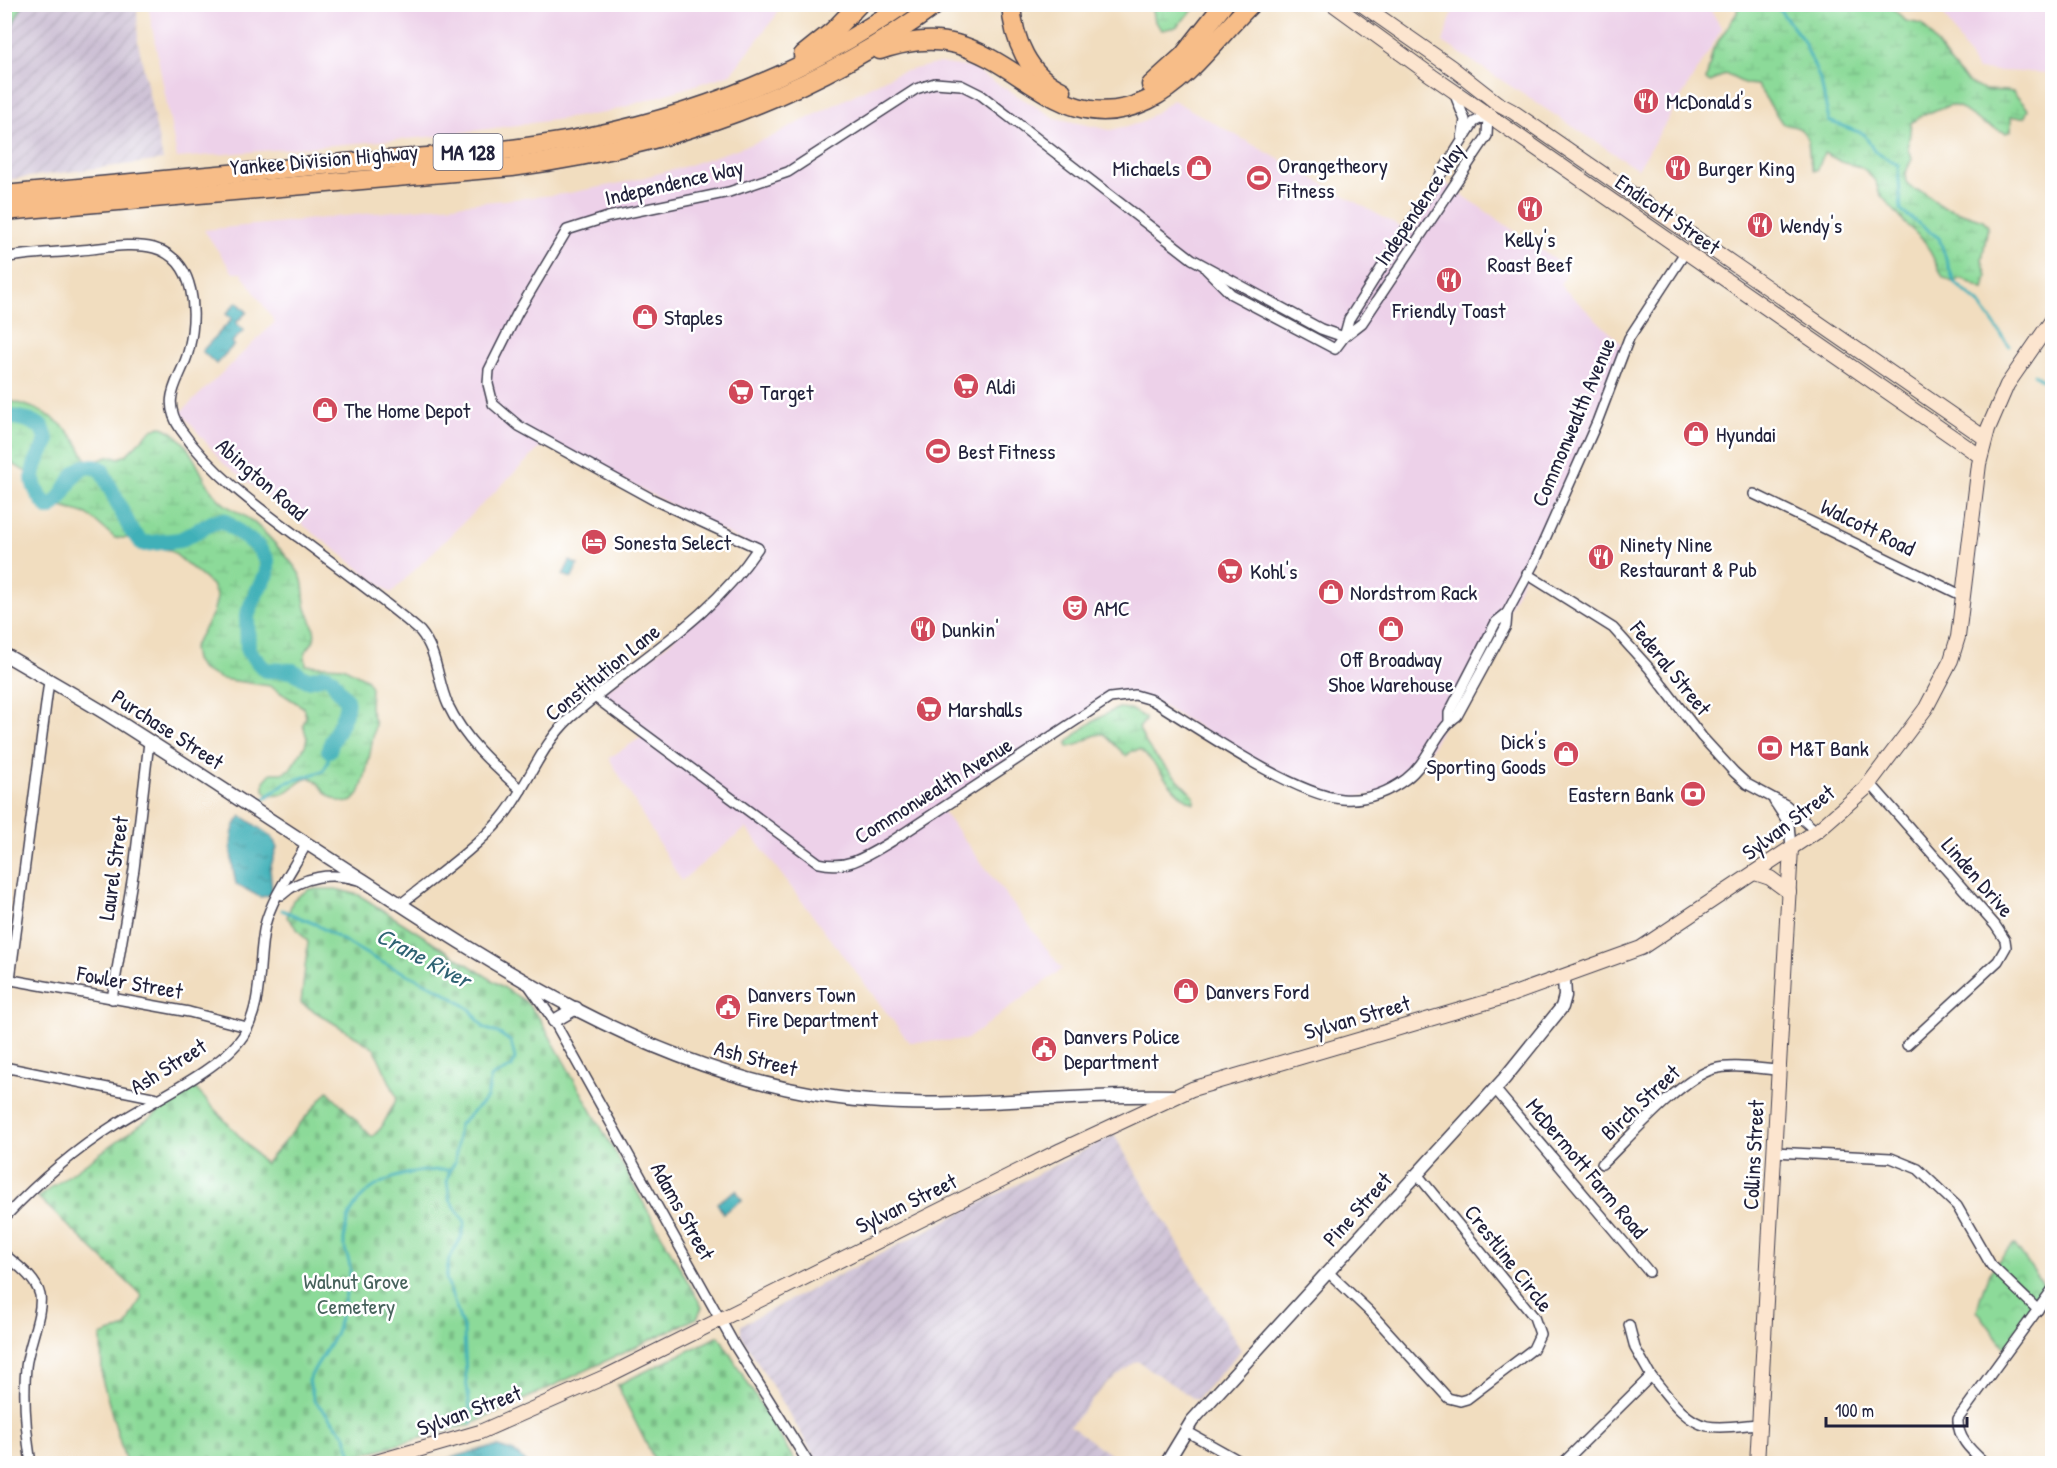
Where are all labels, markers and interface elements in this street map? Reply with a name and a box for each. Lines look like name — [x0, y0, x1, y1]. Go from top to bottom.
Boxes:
restaurant icon: McDonald's — [1631, 86, 1661, 116]
place label: McDonald's — [1666, 86, 1752, 116]
road number: MA 128 — [434, 134, 502, 170]
street label: Yankee Division Highway — [229, 136, 419, 182]
street label: Independence Way — [1367, 137, 1471, 271]
place label: Orangetheory Fitness — [1277, 150, 1388, 205]
street label: Independence Way — [602, 151, 746, 213]
place label: Michaels — [1113, 153, 1180, 183]
shop icon: Michaels — [1184, 153, 1214, 183]
restaurant icon: Burger King — [1663, 153, 1693, 183]
place label: Burger King — [1698, 153, 1795, 183]
sports icon: Orangetheory Fitness — [1244, 163, 1274, 193]
street label: Endicott Street — [1609, 167, 1727, 262]
restaurant icon: Kelly's Roast Beef — [1515, 194, 1545, 224]
restaurant icon: Wendy's — [1745, 210, 1775, 240]
place label: Wendy's — [1780, 210, 1842, 240]
place label: Kelly's Roast Beef — [1487, 224, 1573, 279]
restaurant icon: Friendly Toast — [1434, 265, 1464, 295]
place label: Friendly Toast — [1392, 295, 1506, 325]
shop icon: Staples — [630, 302, 660, 332]
place label: Staples — [664, 302, 723, 332]
street label: Commonwealth Avenue — [1524, 333, 1622, 511]
supermarket icon: Aldi — [951, 371, 981, 401]
place label: Aldi — [986, 371, 1016, 401]
supermarket icon: Target — [726, 377, 756, 407]
place label: Target — [760, 377, 814, 407]
shop icon: The Home Depot — [310, 395, 340, 425]
place label: The Home Depot — [344, 395, 471, 425]
shop icon: Hyundai — [1681, 419, 1711, 449]
place label: Hyundai — [1716, 419, 1776, 449]
street label: Abington Road — [210, 431, 314, 527]
sports icon: Best Fitness — [923, 436, 953, 466]
place label: Best Fitness — [958, 436, 1055, 466]
street label: Walcott Road — [1816, 491, 1921, 563]
hotel icon: Sonesta Select — [579, 527, 609, 557]
place label: Sonesta Select — [614, 527, 731, 557]
place label: Ninety Nine Restaurant & Pub — [1620, 529, 1757, 584]
restaurant icon: Ninety Nine Restaurant & Pub — [1586, 542, 1616, 572]
supermarket icon: Kohl's — [1215, 556, 1245, 586]
place label: Kohl's — [1250, 556, 1298, 586]
shop icon: Nordstrom Rack — [1316, 577, 1346, 607]
place label: Nordstrom Rack — [1350, 577, 1477, 607]
theatre icon: AMC — [1060, 593, 1090, 623]
place label: AMC — [1094, 593, 1130, 623]
restaurant icon: Dunkin' — [908, 614, 938, 644]
place label: Dunkin' — [942, 614, 999, 644]
shop icon: Off Broadway Shoe Warehouse — [1376, 614, 1406, 644]
street label: Federal Street — [1623, 614, 1719, 722]
street label: Constitution Lane — [538, 616, 666, 728]
place label: Off Broadway Shoe Warehouse — [1328, 644, 1454, 699]
street label: Purchase Street — [106, 682, 230, 777]
supermarket icon: Marshalls — [914, 694, 944, 724]
place label: Marshalls — [948, 694, 1022, 724]
place label: Dick's Sporting Goods — [1427, 726, 1546, 781]
street label: Commonwealth Avenue — [848, 729, 1018, 851]
bank icon: M&T Bank — [1755, 733, 1785, 763]
place label: M&T Bank — [1790, 733, 1869, 763]
shop icon: Dick's Sporting Goods — [1551, 739, 1581, 769]
street label: Sylvan Street — [1735, 777, 1841, 867]
place label: Eastern Bank — [1569, 779, 1674, 809]
bank icon: Eastern Bank — [1678, 779, 1708, 809]
street label: Laurel Street — [91, 814, 135, 922]
street label: Linden Drive — [1935, 831, 2021, 924]
water label: Crane River — [371, 919, 479, 996]
street label: Fowler Street — [74, 958, 186, 1006]
shop icon: Danvers Ford — [1171, 976, 1201, 1006]
place label: Danvers Ford — [1206, 976, 1309, 1006]
place label: Danvers Town Fire Department — [747, 979, 878, 1034]
street label: Sylvan Street — [1301, 987, 1414, 1046]
public building icon: Danvers Town Fire Department — [713, 992, 743, 1022]
place label: Danvers Police Department — [1064, 1021, 1180, 1076]
street label: Ash Street — [124, 1031, 212, 1101]
street label: Ash Street — [711, 1033, 801, 1084]
public building icon: Danvers Police Department — [1029, 1034, 1059, 1064]
street label: Birch Street — [1594, 1057, 1687, 1147]
street label: McDermott Farm Road — [1519, 1091, 1655, 1245]
street label: Collins Street — [1735, 1099, 1771, 1211]
street label: Adams Street — [644, 1157, 722, 1266]
street label: Sylvan Street — [850, 1165, 962, 1240]
street label: Pine Street — [1316, 1165, 1399, 1253]
street label: Crestline Circle — [1458, 1198, 1561, 1318]
park label: Walnut Grove Cemetery — [304, 1266, 409, 1321]
street label: Sylvan Street — [413, 1377, 526, 1443]
scale bar — [1826, 1390, 1967, 1428]
text: 100 m — [1835, 1398, 1874, 1423]

